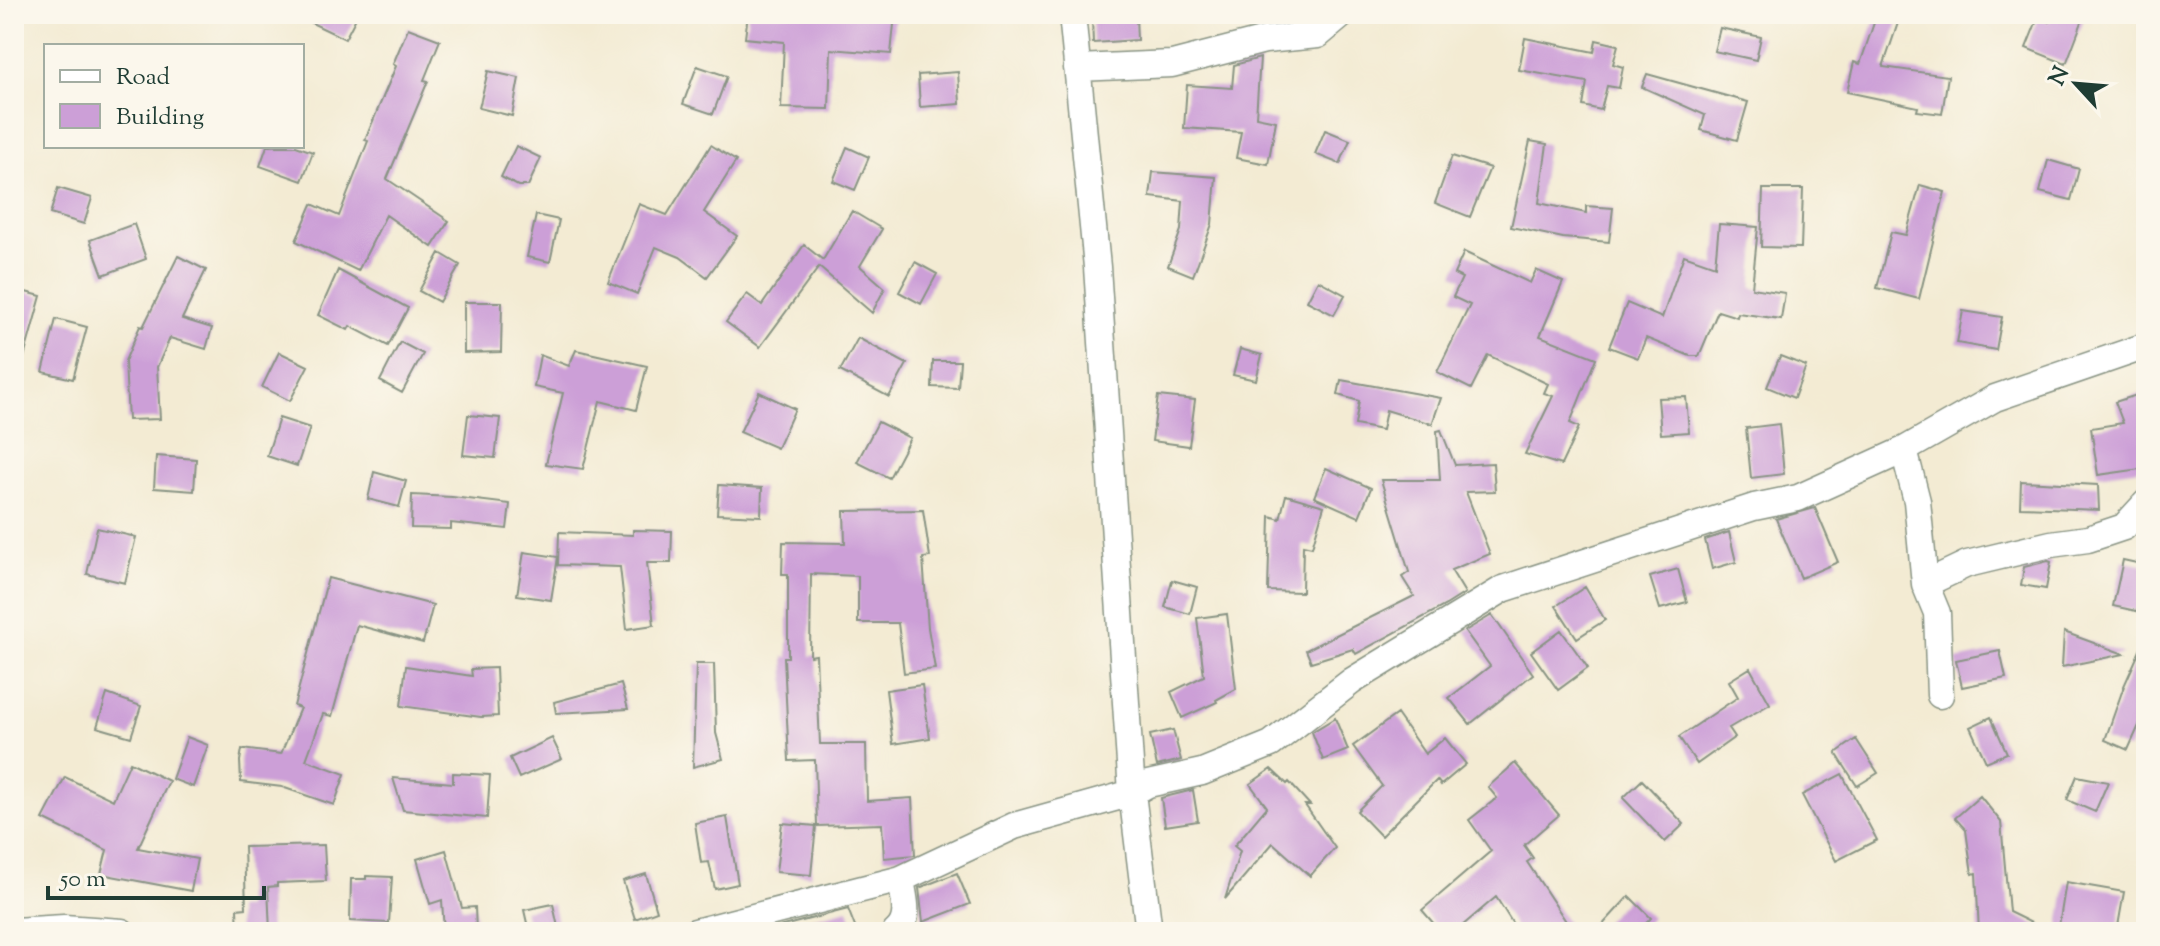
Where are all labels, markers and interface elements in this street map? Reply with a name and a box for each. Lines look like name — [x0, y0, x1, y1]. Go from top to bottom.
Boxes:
legend — [44, 44, 304, 148]
north arrow — [2036, 44, 2116, 124]
text: Road — [116, 61, 170, 95]
text: N — [2042, 61, 2079, 91]
text: Building — [116, 101, 205, 135]
scale bar — [48, 850, 264, 900]
text: 50 m — [58, 863, 106, 897]

